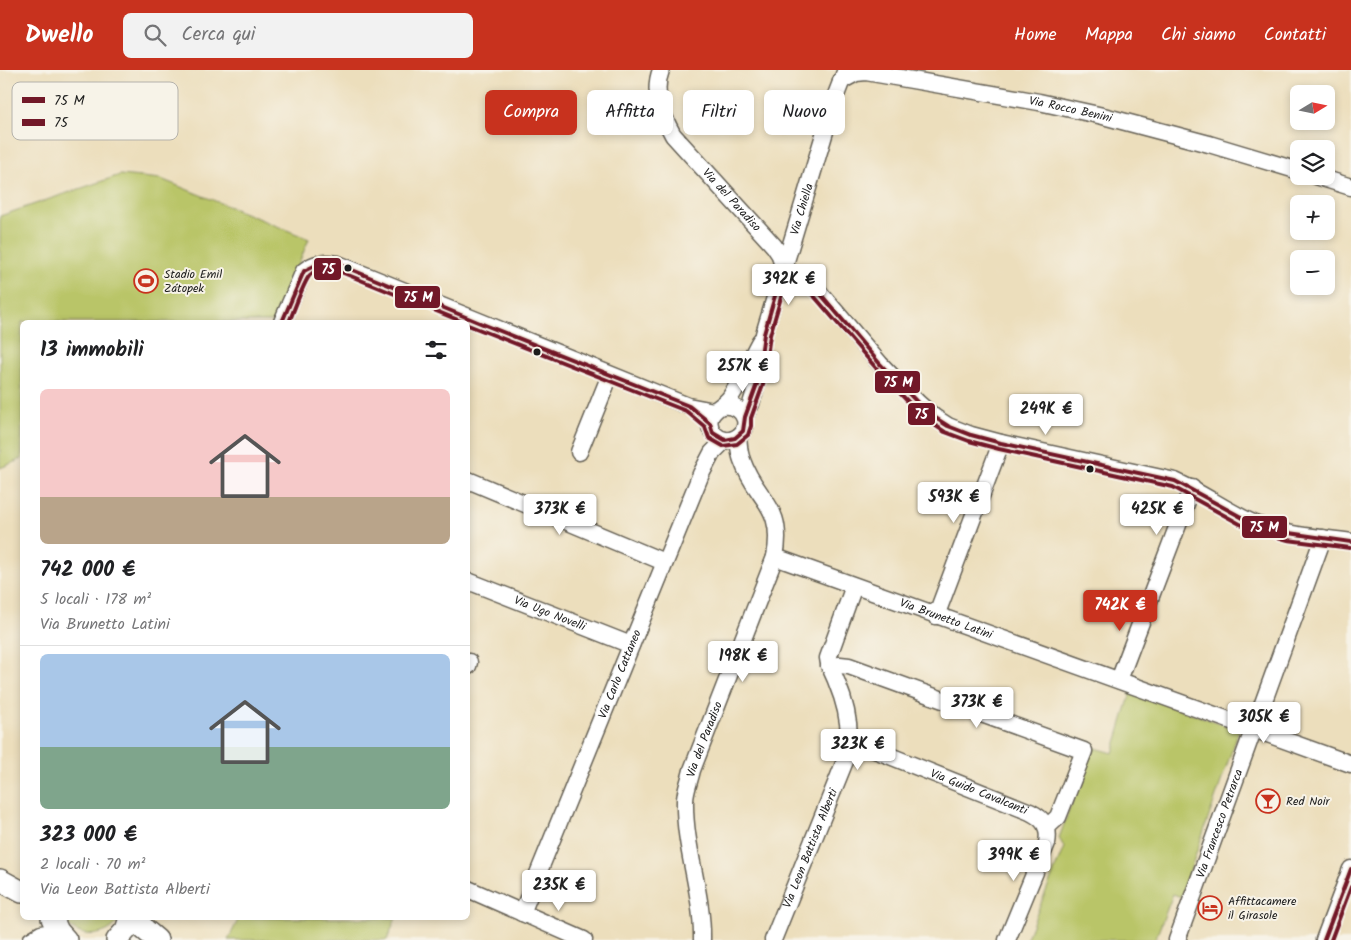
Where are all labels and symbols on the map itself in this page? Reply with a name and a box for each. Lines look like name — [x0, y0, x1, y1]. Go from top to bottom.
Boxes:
legend — [12, 82, 178, 140]
north arrow — [1290, 85, 1335, 130]
text: 75 M — [54, 90, 85, 112]
street label: Via Rocco Benini — [1027, 91, 1115, 128]
text: 75 — [54, 112, 69, 134]
street label: Via del Paradiso — [698, 164, 766, 236]
street label: Via Chiella — [785, 181, 819, 238]
line badge: 75 — [313, 257, 342, 281]
text: 75 — [321, 259, 337, 281]
unlabelled marker — [343, 263, 353, 273]
pin: 392K € — [748, 264, 830, 306]
place label: Stadio Emil Zátopek — [164, 265, 222, 298]
sports icon: Stadio Emil Zátopek — [133, 268, 159, 294]
line badge: 75 M — [394, 285, 441, 309]
text: 75 M — [403, 287, 433, 309]
unlabelled marker — [532, 347, 542, 357]
pin: 257K € — [702, 350, 784, 393]
line badge: 75 M — [874, 370, 921, 394]
text: 75 M — [883, 372, 913, 394]
pin: 249K € — [1005, 394, 1087, 436]
line badge: 75 — [907, 402, 936, 426]
text: 75 — [914, 404, 930, 426]
unlabelled marker — [1085, 464, 1095, 474]
pin: 593K € — [913, 482, 995, 524]
pin: 373K € — [519, 494, 601, 536]
pin: 425K € — [1116, 494, 1198, 536]
line badge: 75 M — [1241, 515, 1288, 539]
text: 75 M — [1249, 517, 1279, 539]
pin: 742K € — [1079, 590, 1161, 632]
street label: Via Ugo Novelli — [511, 591, 589, 637]
street label: Via Brunetto Latini — [897, 594, 996, 645]
street label: Via Carlo Cattaneo — [593, 627, 647, 722]
pin: 198K € — [702, 640, 784, 683]
pin: 373K € — [936, 686, 1018, 729]
street label: Via del Paradiso — [682, 699, 728, 779]
pin: 305K € — [1223, 702, 1305, 744]
pin: 323K € — [817, 728, 899, 771]
street label: Via Guido Cavalcanti — [927, 764, 1031, 821]
street label: Via Francesco Petrarca — [1191, 766, 1248, 881]
street label: Via Leon Battista Alberti — [778, 785, 843, 911]
bar icon: Red Noir — [1255, 788, 1281, 814]
place label: Red Noir — [1286, 792, 1331, 811]
pin: 399K € — [973, 840, 1055, 882]
pin: 235K € — [518, 870, 600, 912]
place label: Affittacamere il Girasole — [1228, 892, 1297, 925]
hotel icon: Affittacamere il Girasole — [1197, 895, 1223, 921]

